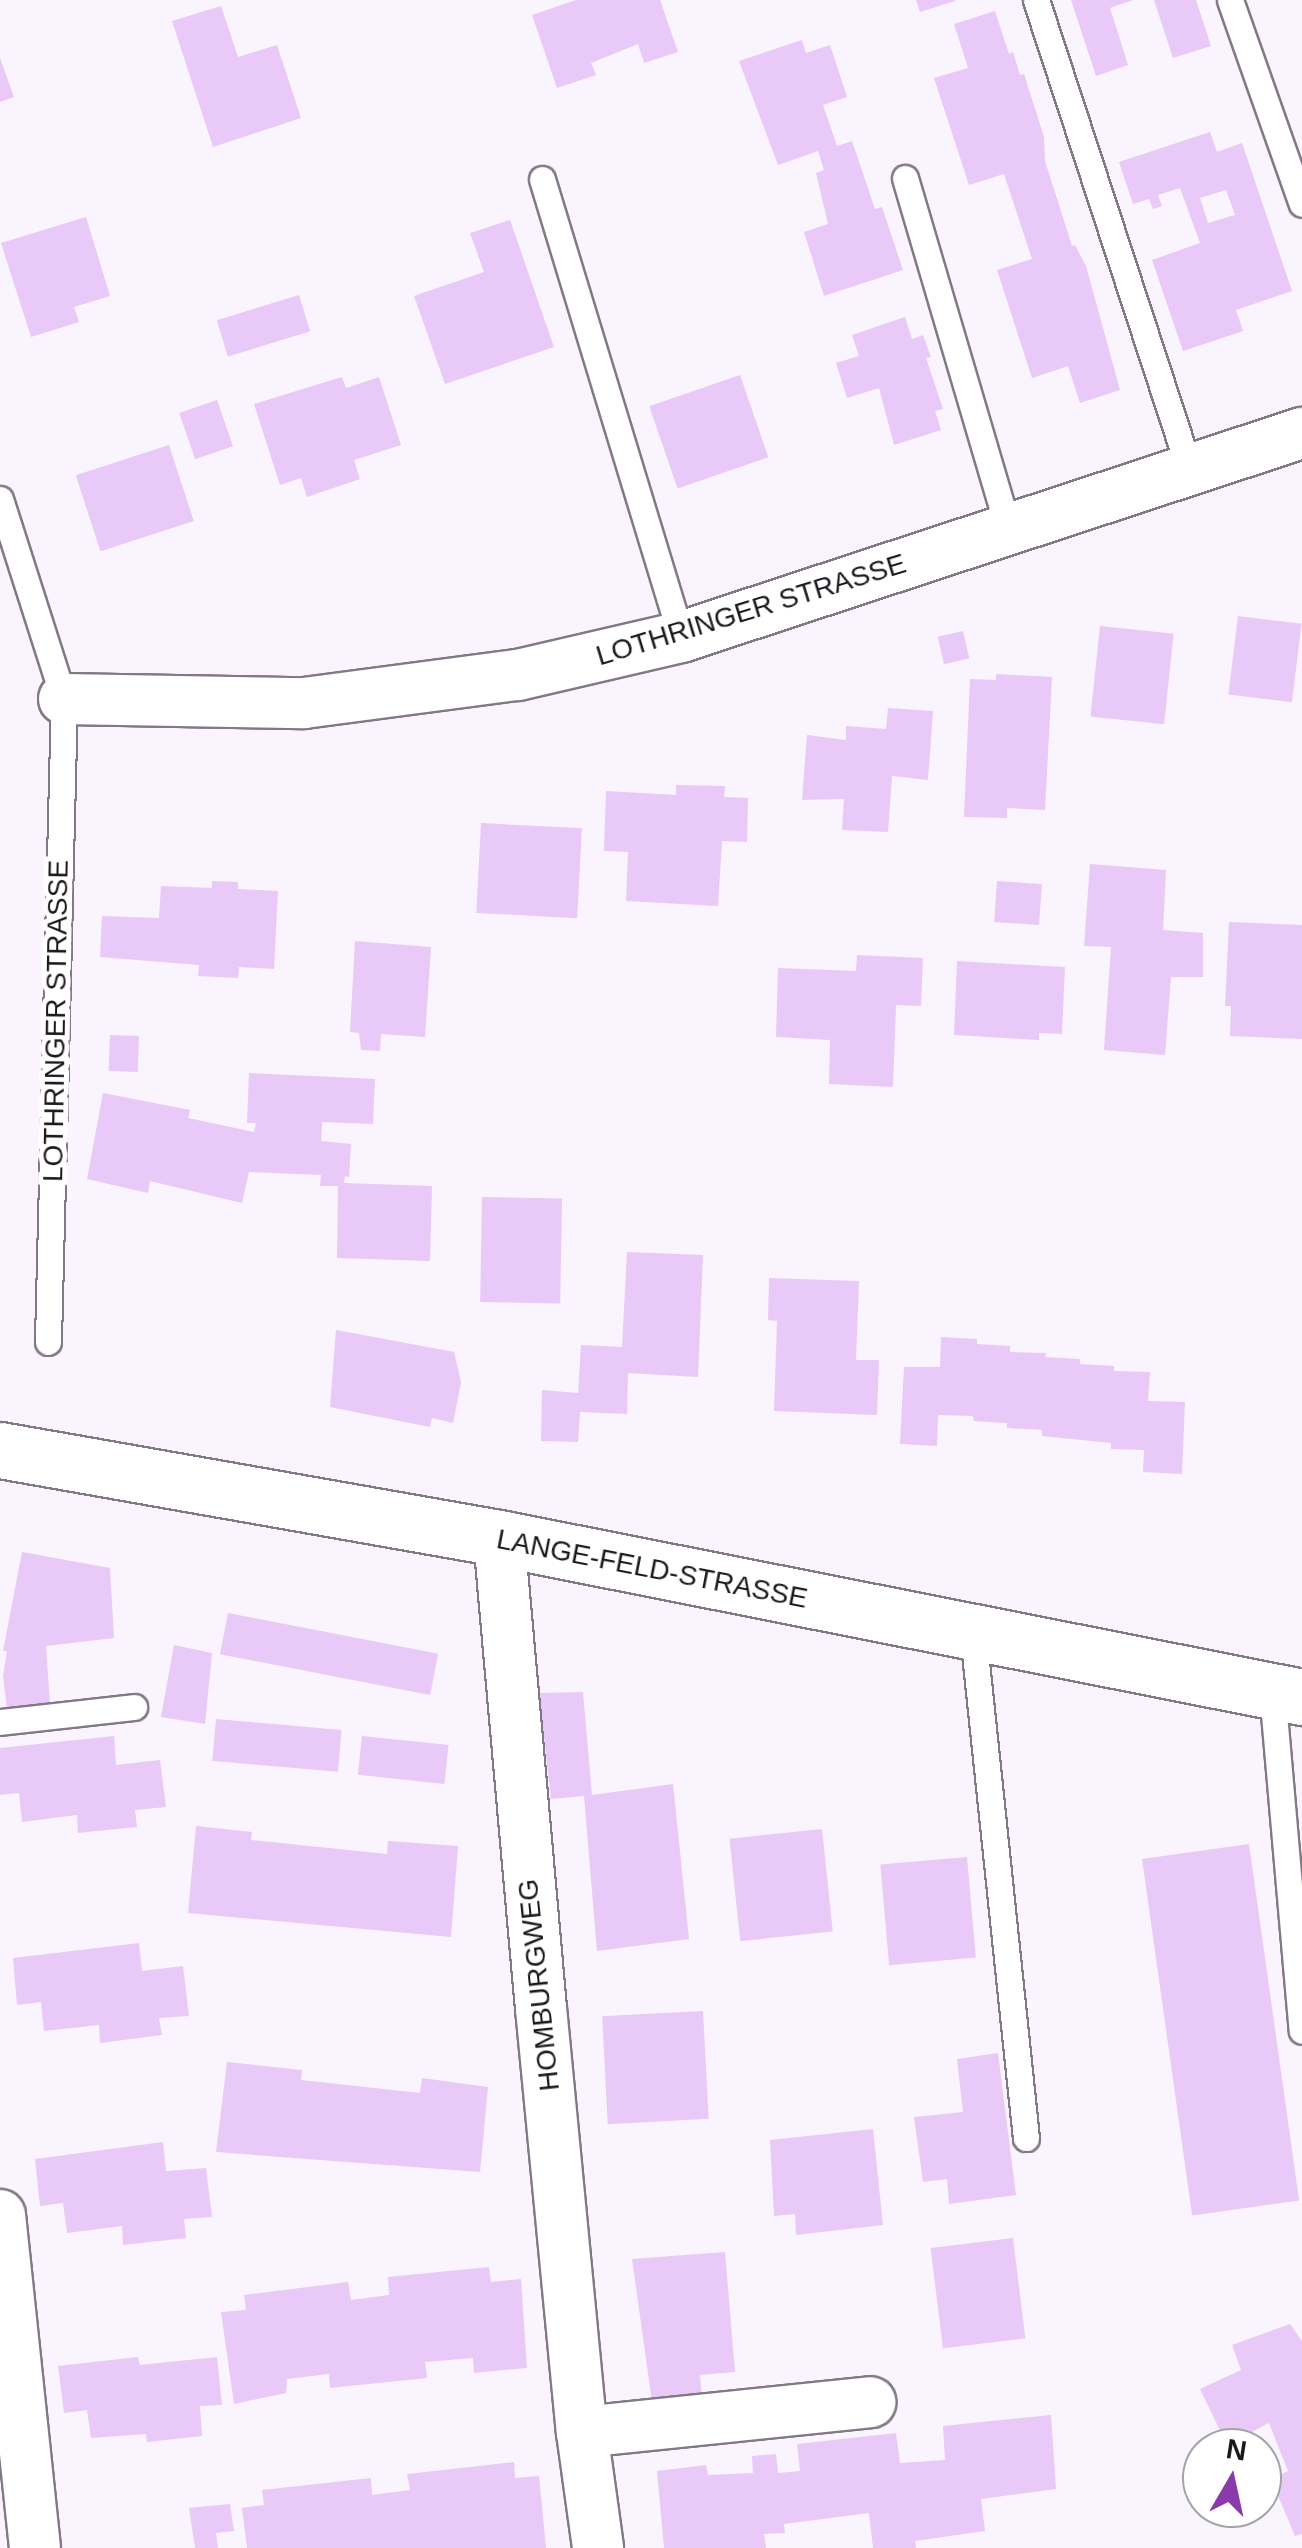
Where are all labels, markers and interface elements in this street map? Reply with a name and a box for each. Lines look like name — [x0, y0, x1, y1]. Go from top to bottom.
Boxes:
street label: LOTHRINGER STRASSE — [592, 547, 910, 673]
street label: LOTHRINGER STRASSE — [36, 860, 76, 1182]
street label: LANGE-FELD-STRASSE — [494, 1522, 810, 1616]
street label: HOMBURGWEG — [511, 1877, 567, 2093]
north arrow — [1182, 2428, 1282, 2528]
text: N — [1224, 2433, 1249, 2467]

